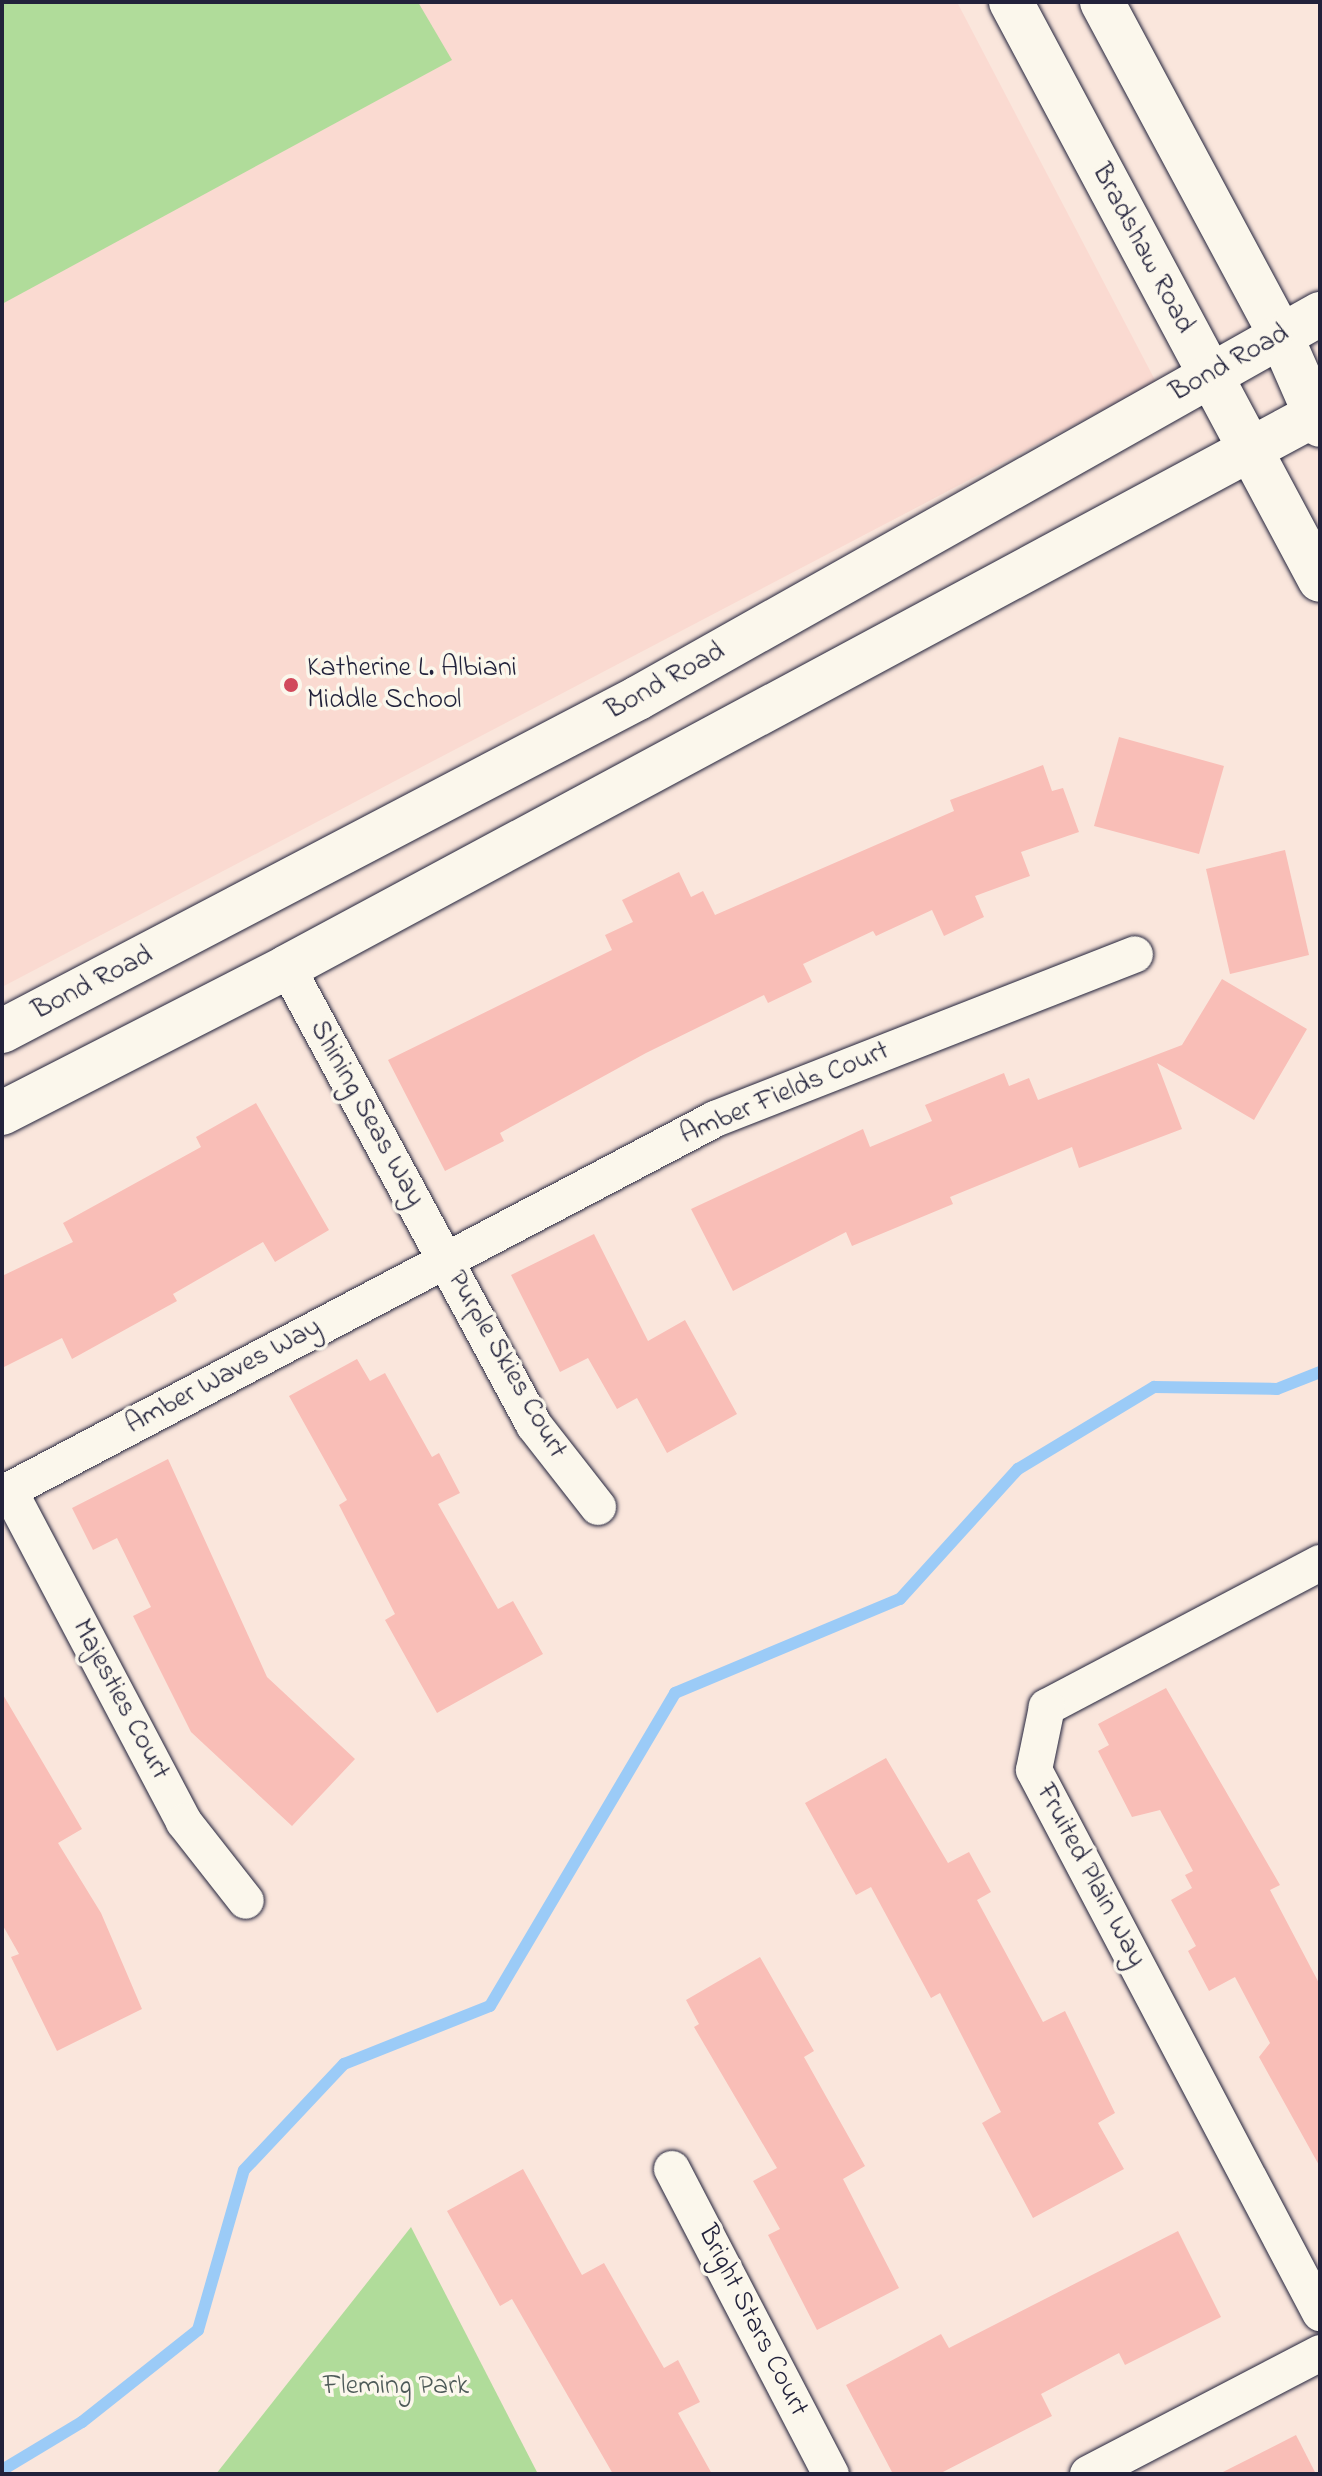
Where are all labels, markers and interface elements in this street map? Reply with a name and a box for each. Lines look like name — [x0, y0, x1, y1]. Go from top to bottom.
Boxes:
street label: Bradshaw Road — [1083, 158, 1201, 340]
street label: Bond Road — [1165, 318, 1295, 410]
street label: Bond Road — [601, 636, 731, 728]
place label: Katherine L. Albiani Middle School — [307, 652, 517, 718]
marker: Katherine L. Albiani Middle School — [282, 676, 300, 694]
street label: Bond Road — [27, 939, 159, 1029]
street label: Shining Seas Way — [301, 1015, 431, 1213]
street label: Amber Fields Court — [676, 1035, 894, 1153]
street label: Purple Skies Court — [439, 1265, 573, 1465]
street label: Amber Waves Way — [120, 1311, 328, 1443]
street label: Majesties Court — [64, 1614, 176, 1786]
street label: Fruited Plain Way — [1028, 1779, 1152, 1973]
street label: Bright Stars Court — [689, 2220, 815, 2422]
park label: Fleming Park — [323, 2370, 469, 2404]

